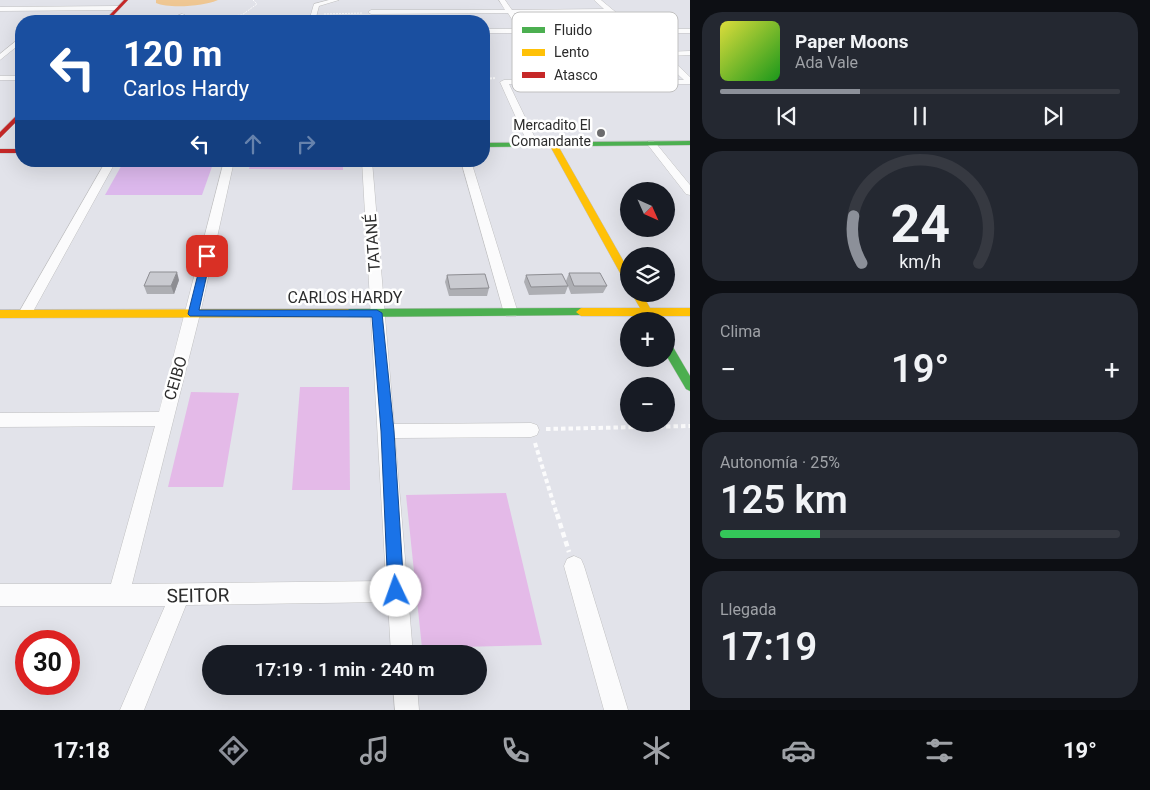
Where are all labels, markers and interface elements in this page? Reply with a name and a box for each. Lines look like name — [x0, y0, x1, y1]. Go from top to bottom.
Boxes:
legend — [512, 12, 678, 92]
text: Fluido — [554, 22, 592, 38]
text: Paper Moons — [795, 30, 908, 53]
text: 120 m — [123, 34, 222, 75]
icon: left — [40, 35, 105, 100]
text: Lento — [554, 44, 589, 60]
text: Ada Vale — [795, 53, 858, 72]
text: Atasco — [554, 67, 598, 83]
text: Carlos Hardy — [123, 76, 249, 101]
icon: previous — [773, 102, 801, 130]
icon: pause — [906, 102, 934, 130]
icon: next — [1039, 102, 1067, 130]
place label: Mercadito El Comandante — [511, 117, 591, 149]
marker: Mercadito El Comandante — [595, 127, 607, 139]
icon: left — [186, 130, 214, 158]
icon: ahead — [239, 130, 267, 158]
icon: right — [292, 130, 320, 158]
north arrow — [620, 182, 675, 238]
map controls — [620, 182, 675, 432]
text: 24 — [890, 194, 950, 255]
street label: TATANÉ — [361, 213, 384, 273]
pin — [186, 235, 228, 277]
icon: arrive — [193, 242, 221, 270]
button: layers — [620, 247, 675, 302]
text: km/h — [899, 251, 941, 272]
street label: CARLOS HARDY — [288, 288, 403, 307]
button: + — [620, 312, 675, 367]
text: Clima — [720, 322, 761, 341]
text: 19° — [891, 347, 949, 391]
text: − — [720, 353, 736, 386]
text: + — [1104, 353, 1120, 386]
street label: CEIBO — [160, 354, 191, 402]
button: − — [620, 377, 675, 432]
text: Autonomía · 25% — [720, 453, 840, 472]
text: 125 km — [720, 478, 848, 522]
position arrow — [369, 564, 421, 616]
street label: SEITOR — [166, 583, 230, 608]
text: Llegada — [720, 600, 776, 619]
text: 17:19 — [720, 625, 817, 669]
speed limit sign: 30 — [15, 630, 80, 695]
text: 17:19 · 1 min · 240 m — [254, 658, 435, 681]
icon: directions — [216, 733, 251, 768]
icon: music — [357, 733, 392, 768]
icon: phone — [498, 733, 533, 768]
icon: climate — [639, 733, 674, 768]
icon: car — [781, 733, 816, 768]
icon: filters — [922, 733, 957, 768]
text: 17:18 — [53, 738, 110, 763]
text: 19° — [1063, 738, 1097, 763]

